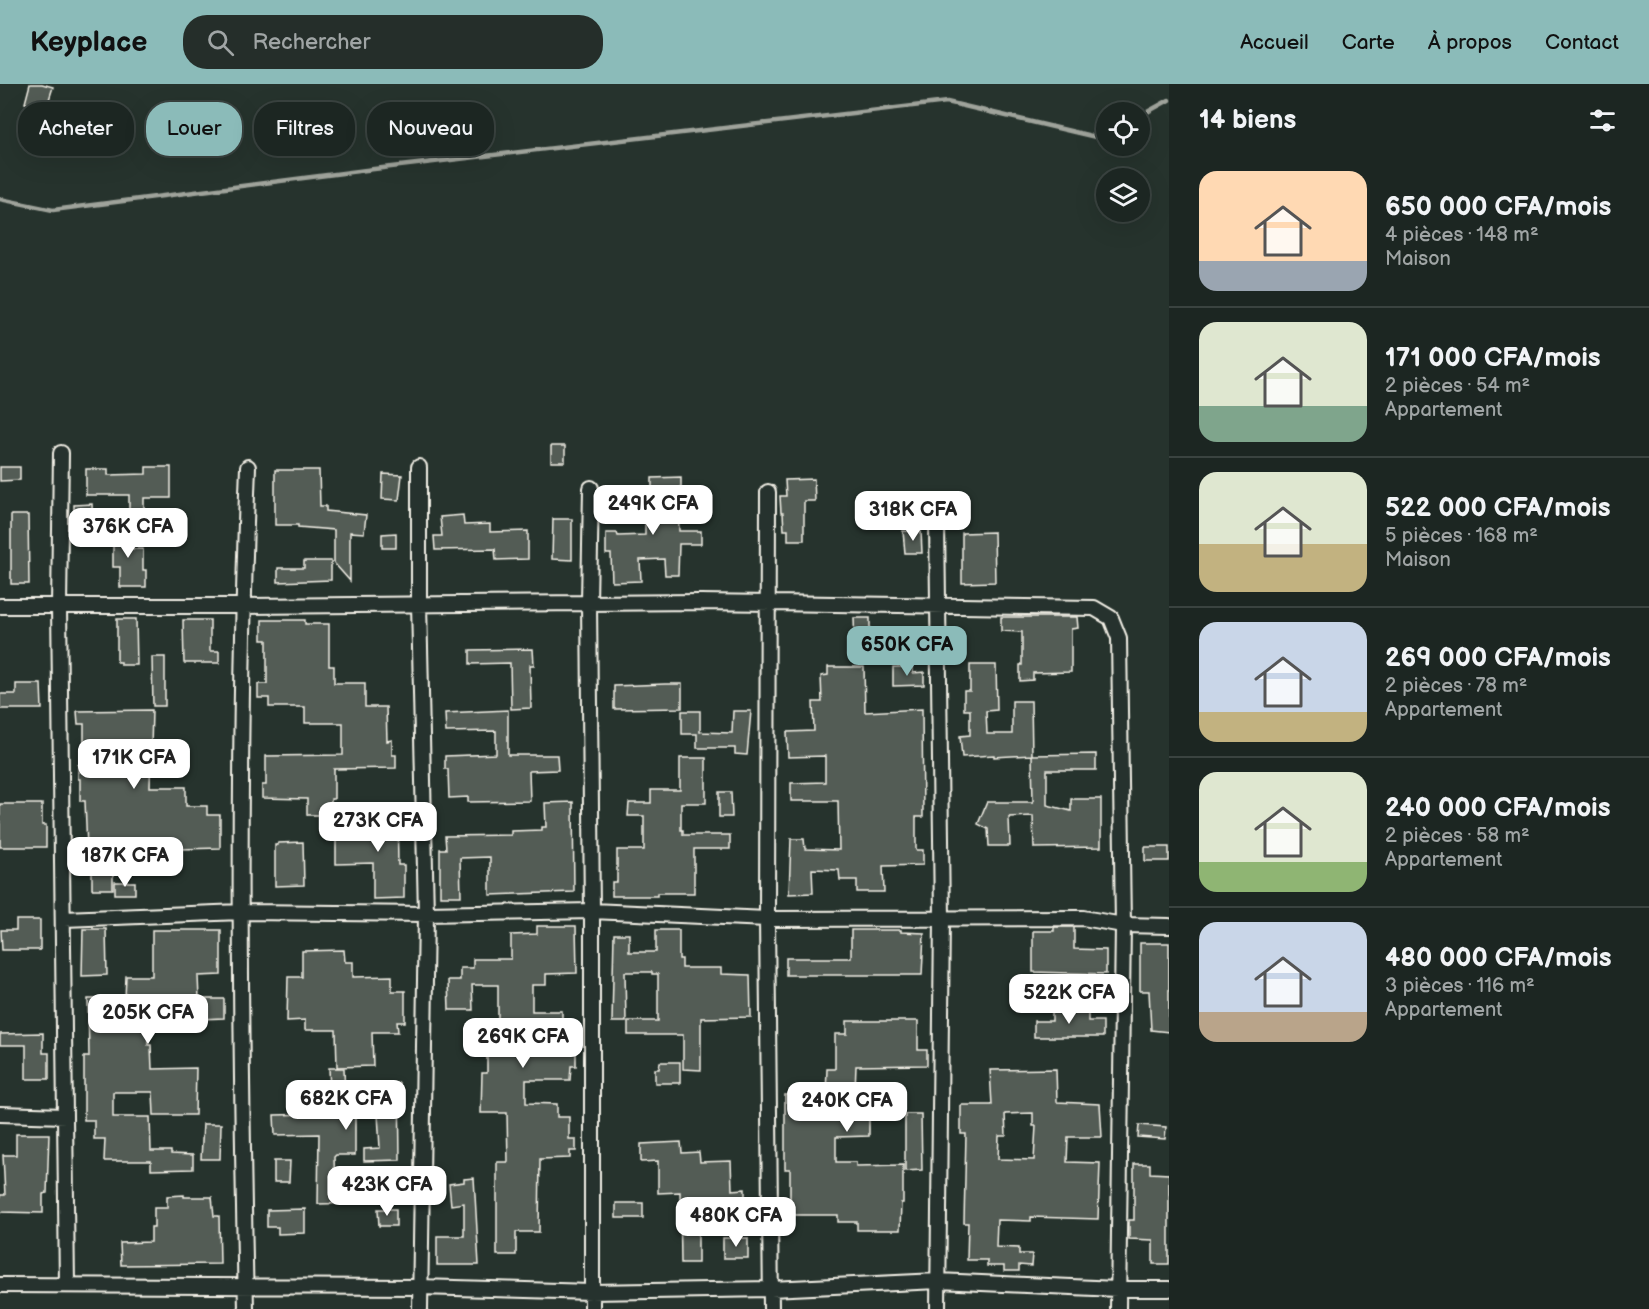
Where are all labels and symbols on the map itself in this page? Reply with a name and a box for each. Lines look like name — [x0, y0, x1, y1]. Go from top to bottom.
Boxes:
pin: 249K CFA — [591, 485, 715, 536]
pin: 318K CFA — [851, 491, 975, 542]
pin: 376K CFA — [66, 508, 190, 559]
pin: 650K CFA — [845, 626, 969, 677]
pin: 171K CFA — [72, 739, 196, 790]
pin: 273K CFA — [316, 802, 440, 853]
pin: 187K CFA — [63, 837, 187, 888]
pin: 522K CFA — [1007, 974, 1131, 1025]
pin: 205K CFA — [86, 994, 210, 1045]
pin: 269K CFA — [461, 1018, 585, 1069]
pin: 682K CFA — [284, 1080, 408, 1131]
pin: 240K CFA — [785, 1082, 909, 1133]
pin: 423K CFA — [325, 1166, 449, 1217]
pin: 480K CFA — [674, 1197, 798, 1248]

